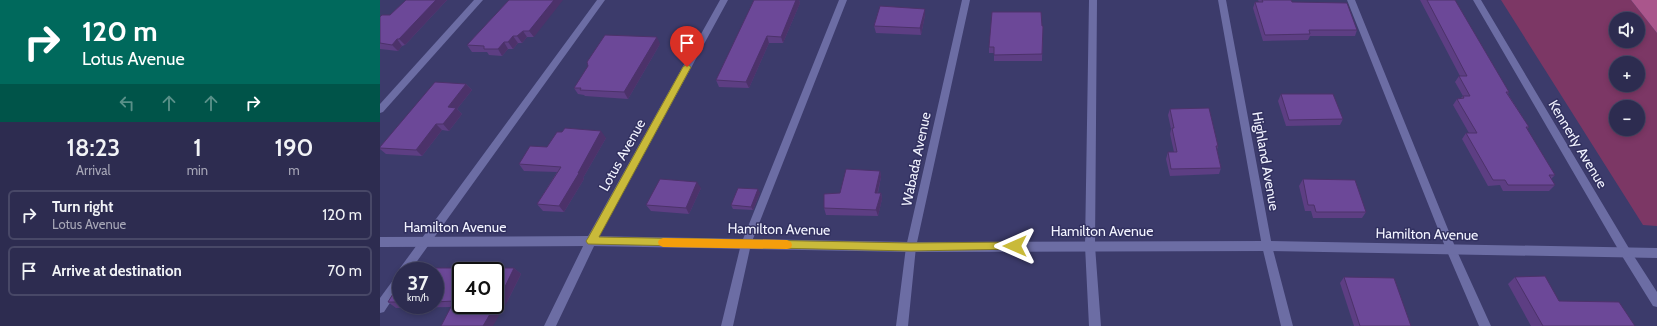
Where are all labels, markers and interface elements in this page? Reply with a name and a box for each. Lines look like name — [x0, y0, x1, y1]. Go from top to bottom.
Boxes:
map controls — [1609, 12, 1645, 136]
button: sound — [1609, 12, 1645, 48]
text: 120 m — [82, 14, 158, 48]
icon: right — [16, 16, 68, 68]
pin — [670, 26, 704, 67]
icon: arrive — [676, 32, 698, 54]
text: Lotus Avenue — [82, 48, 185, 70]
button: + — [1609, 56, 1645, 92]
icon: left — [116, 92, 138, 114]
icon: ahead — [158, 92, 180, 114]
icon: ahead — [200, 92, 222, 114]
icon: right — [242, 92, 264, 114]
street label: Kennerly Avenue — [1545, 97, 1611, 191]
button: − — [1609, 100, 1645, 136]
street label: Wabada Avenue — [897, 110, 935, 208]
street label: Highland Avenue — [1248, 110, 1284, 212]
street label: Lotus Avenue — [595, 116, 649, 194]
text: 18:23 — [66, 133, 120, 162]
text: 1 — [193, 133, 202, 162]
text: 190 — [275, 133, 314, 162]
text: Arrival — [76, 162, 111, 178]
text: min — [187, 162, 208, 178]
text: m — [288, 162, 300, 178]
text: Turn right — [52, 198, 113, 216]
icon: right — [18, 204, 40, 226]
text: 120 m — [322, 206, 362, 224]
text: Lotus Avenue — [52, 216, 126, 232]
street label: Hamilton Avenue — [404, 218, 506, 236]
street label: Hamilton Avenue — [728, 219, 830, 239]
street label: Hamilton Avenue — [1051, 222, 1153, 240]
street label: Hamilton Avenue — [1376, 224, 1478, 244]
position arrow — [994, 225, 1036, 267]
icon: arrive — [18, 260, 40, 282]
text: Arrive at destination — [52, 262, 182, 280]
text: 70 m — [328, 262, 362, 280]
speed limit sign: 40 — [452, 262, 504, 314]
text: 37 — [408, 271, 428, 295]
text: km/h — [407, 291, 429, 304]

